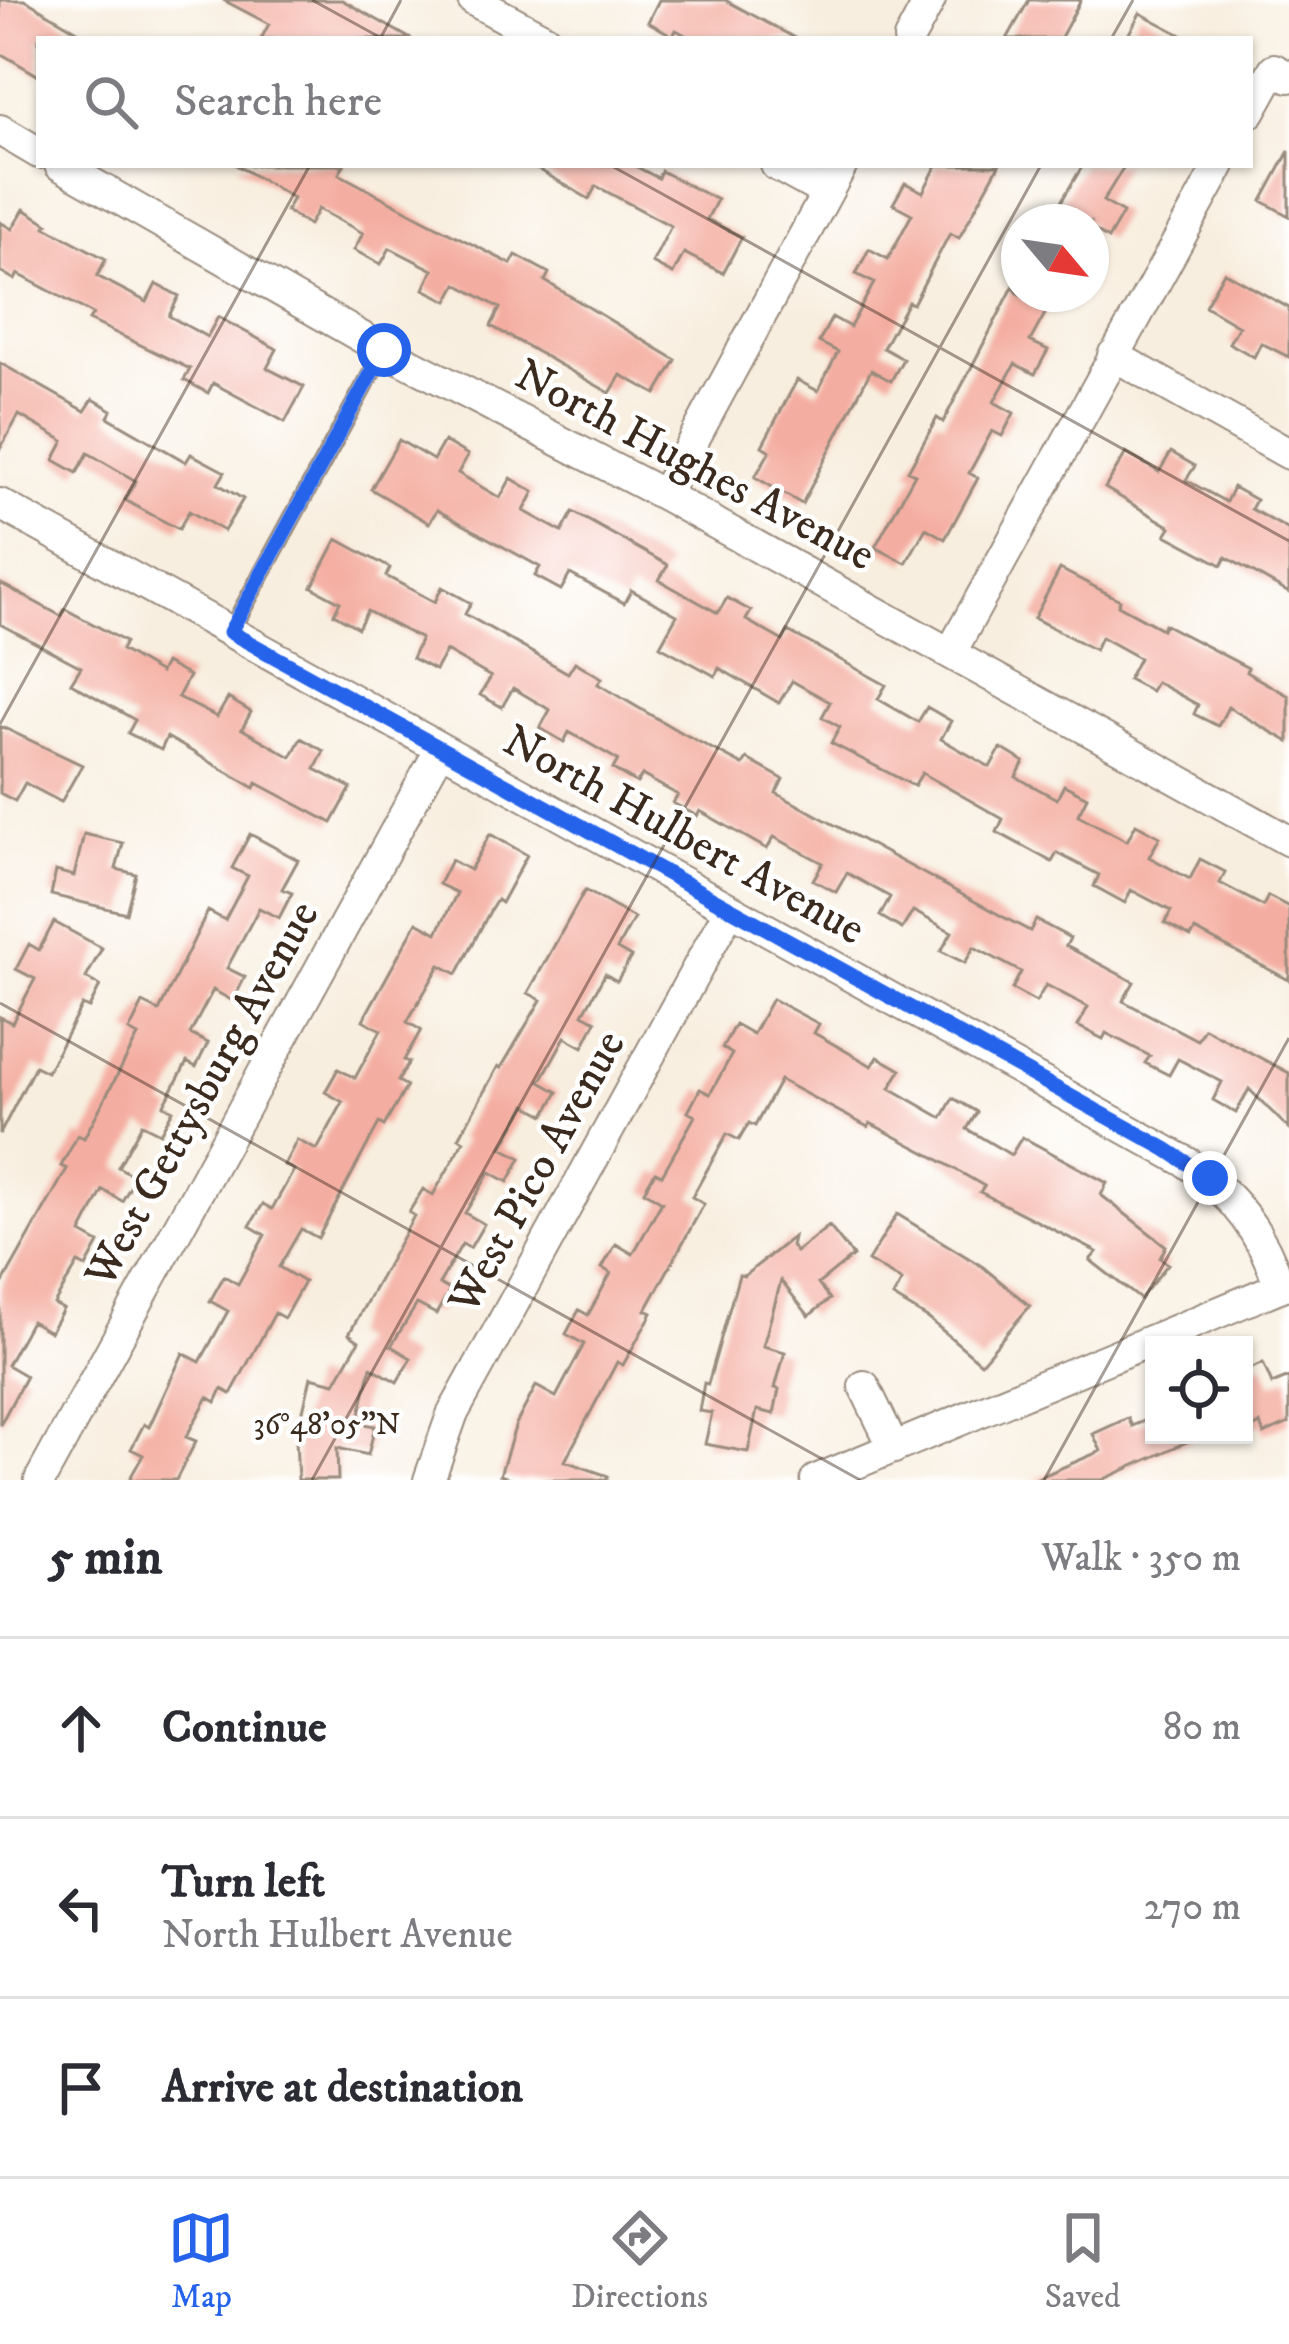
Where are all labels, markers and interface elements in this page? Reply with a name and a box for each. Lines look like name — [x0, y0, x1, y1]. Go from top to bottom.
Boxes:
search box — [36, 36, 1253, 168]
icon: search — [78, 69, 144, 135]
text: Search here — [174, 74, 382, 130]
north arrow — [1001, 204, 1109, 312]
route start — [357, 323, 411, 377]
street label: North Hughes Avenue — [505, 347, 884, 584]
street label: North Hulbert Avenue — [493, 713, 874, 958]
street label: West Gettysburg Avenue — [73, 892, 332, 1298]
street label: West Pico Avenue — [436, 1021, 639, 1325]
route end — [1183, 1151, 1237, 1205]
map controls — [1145, 1336, 1253, 1444]
button: locate — [1145, 1336, 1253, 1444]
text: 36°48'05"N — [254, 1407, 400, 1444]
text: 5 min — [48, 1526, 162, 1590]
text: Walk · 350 m — [1041, 1534, 1241, 1583]
icon: ahead — [48, 1695, 114, 1761]
text: Continue — [162, 1700, 327, 1756]
text: 80 m — [1163, 1703, 1241, 1752]
text: Turn left — [162, 1855, 325, 1911]
icon: left — [48, 1875, 114, 1941]
text: 270 m — [1144, 1883, 1241, 1932]
text: North Hulbert Avenue — [162, 1911, 513, 1960]
icon: arrive — [48, 2055, 114, 2121]
text: Arrive at destination — [162, 2060, 523, 2116]
tab: Map — [168, 2205, 234, 2318]
tab: Directions — [571, 2205, 708, 2318]
tab: Saved — [1045, 2205, 1121, 2318]

